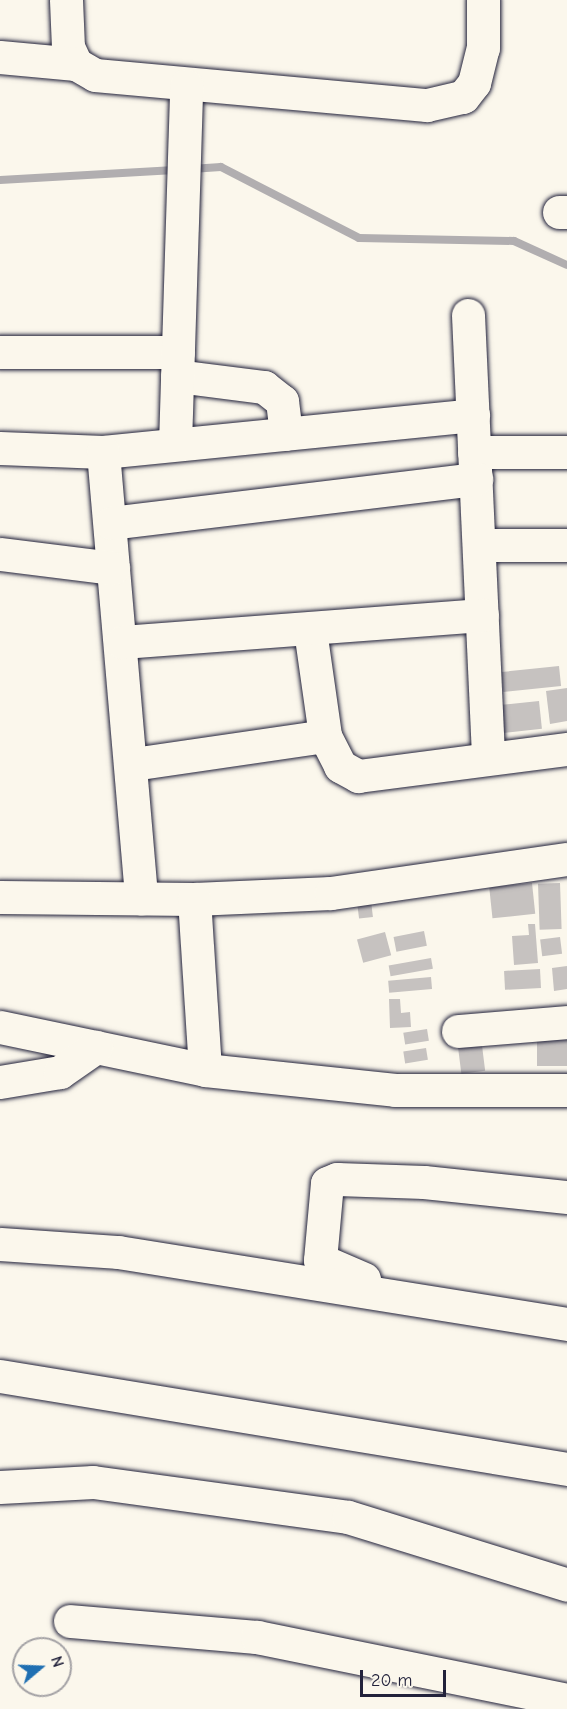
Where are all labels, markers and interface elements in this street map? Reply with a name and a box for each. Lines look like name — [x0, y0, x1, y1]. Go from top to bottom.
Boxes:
north arrow — [12, 1637, 72, 1697]
text: N — [47, 1654, 67, 1670]
scale bar — [363, 1658, 448, 1696]
text: 20 m — [371, 1670, 412, 1691]

